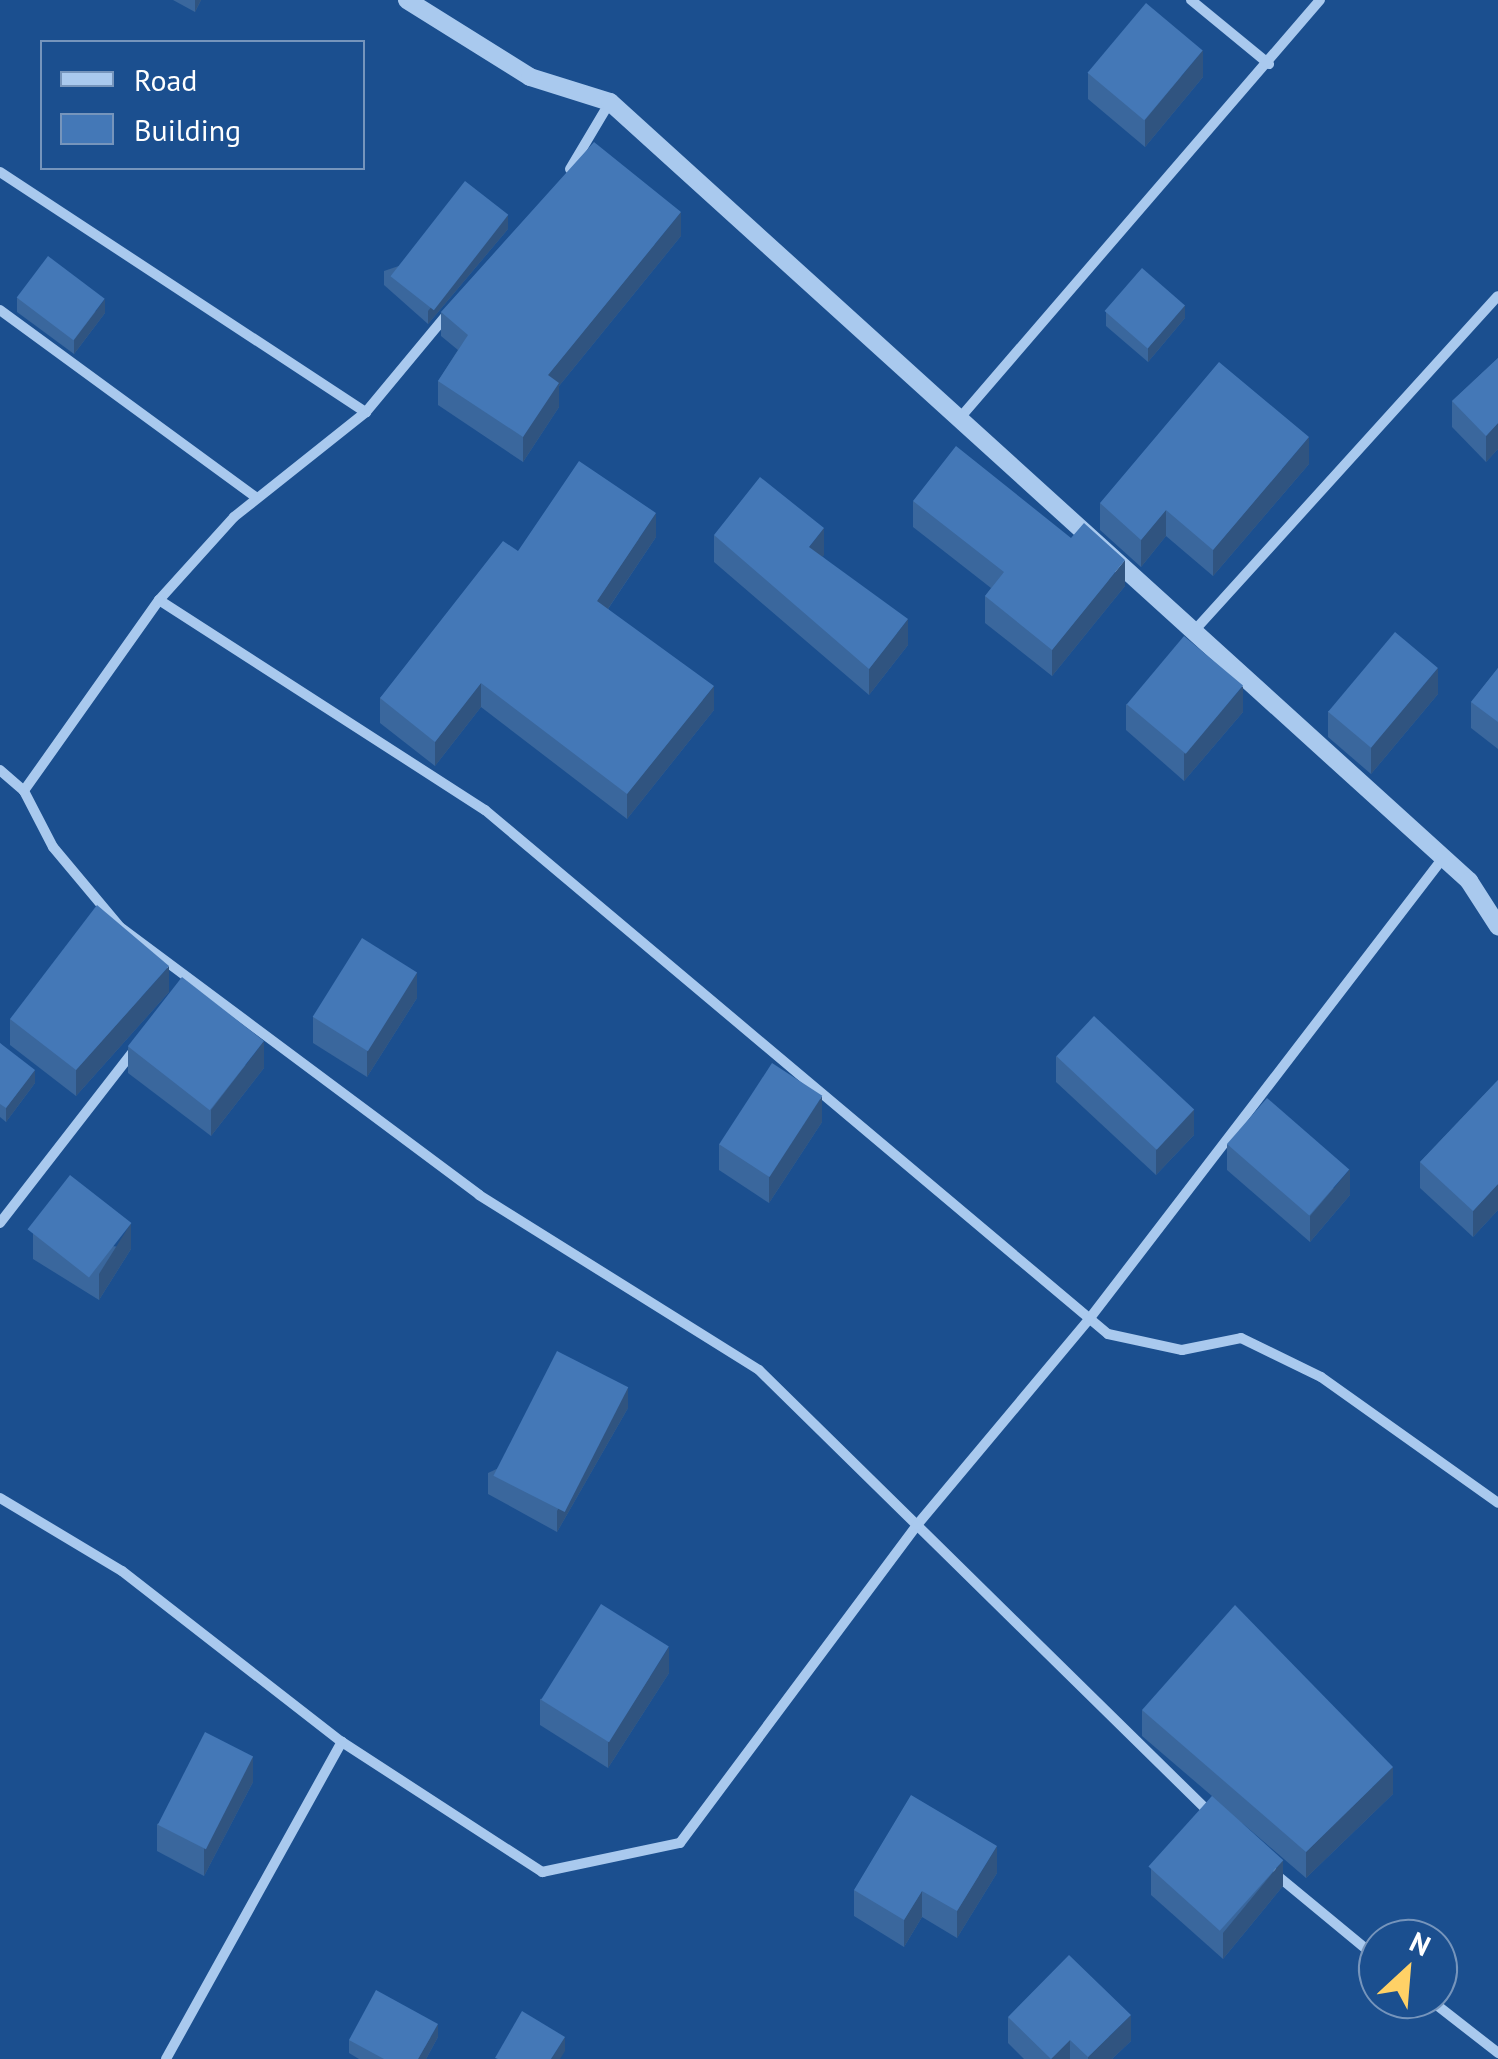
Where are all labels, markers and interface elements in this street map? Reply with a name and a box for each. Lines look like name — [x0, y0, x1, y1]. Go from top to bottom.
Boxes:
legend — [40, 40, 365, 170]
text: Road — [134, 60, 198, 99]
text: Building — [134, 110, 241, 149]
north arrow — [1358, 1919, 1458, 2019]
text: N — [1404, 1923, 1437, 1964]

